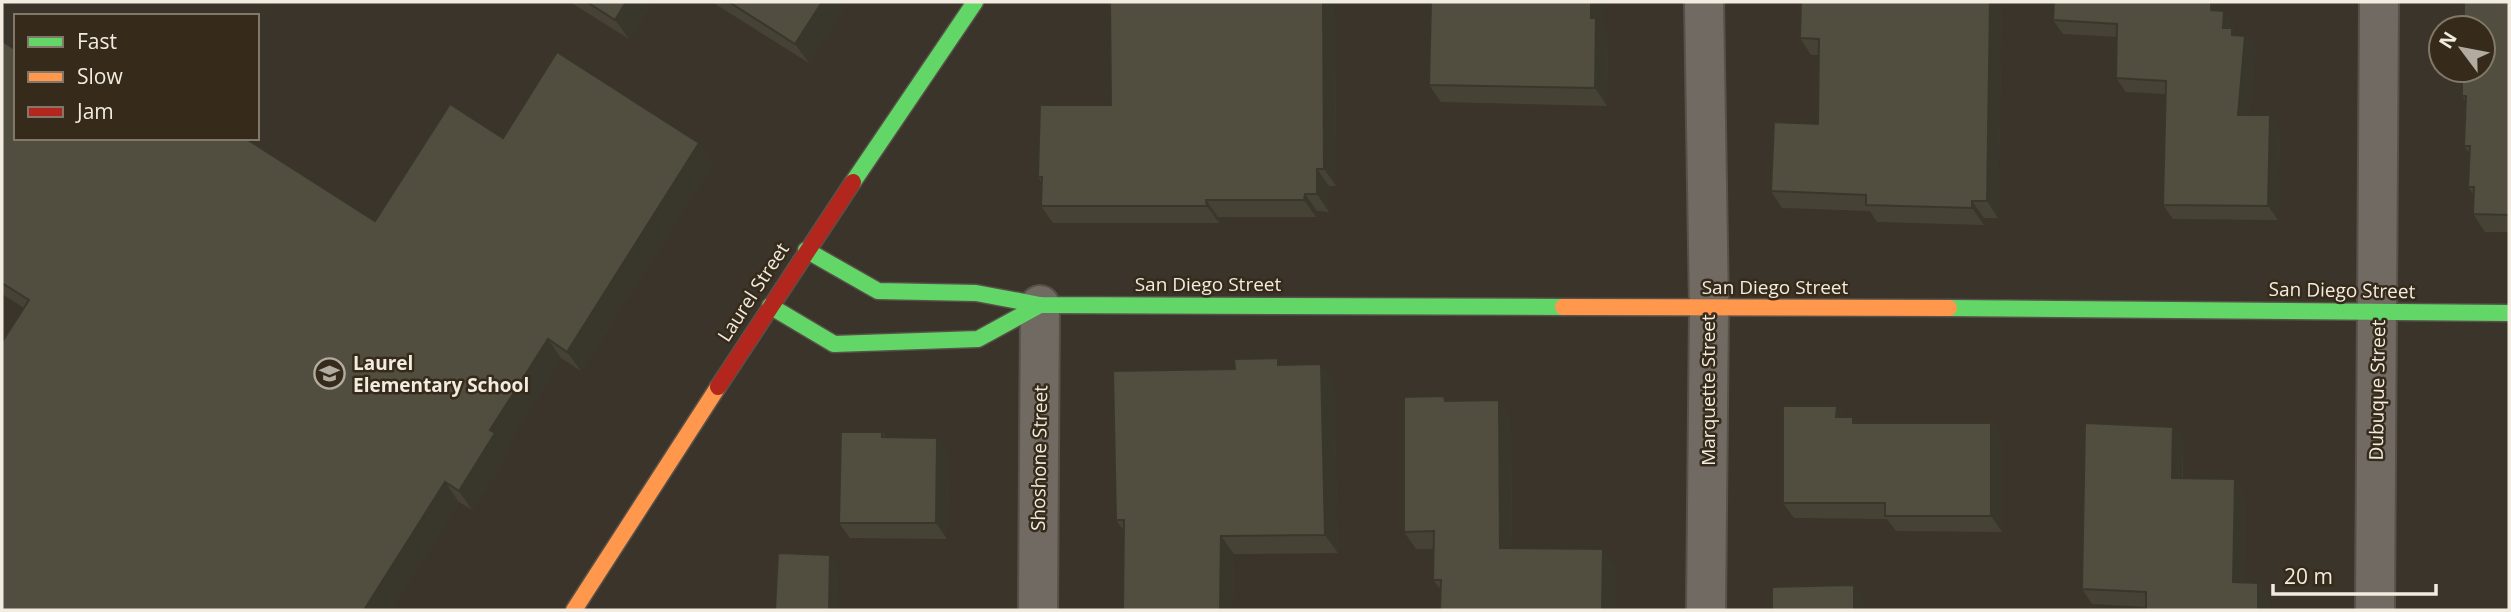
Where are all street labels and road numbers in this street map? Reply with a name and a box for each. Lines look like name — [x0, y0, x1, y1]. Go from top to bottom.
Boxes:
street label: Laurel Street — [711, 237, 795, 347]
street label: San Diego Street — [1135, 271, 1282, 297]
street label: San Diego Street — [1702, 274, 1849, 300]
street label: San Diego Street — [2268, 276, 2416, 304]
street label: Marquette Street — [1695, 314, 1721, 466]
street label: Dubuque Street — [2363, 319, 2391, 461]
street label: Shoshone Street — [1025, 385, 1053, 531]

